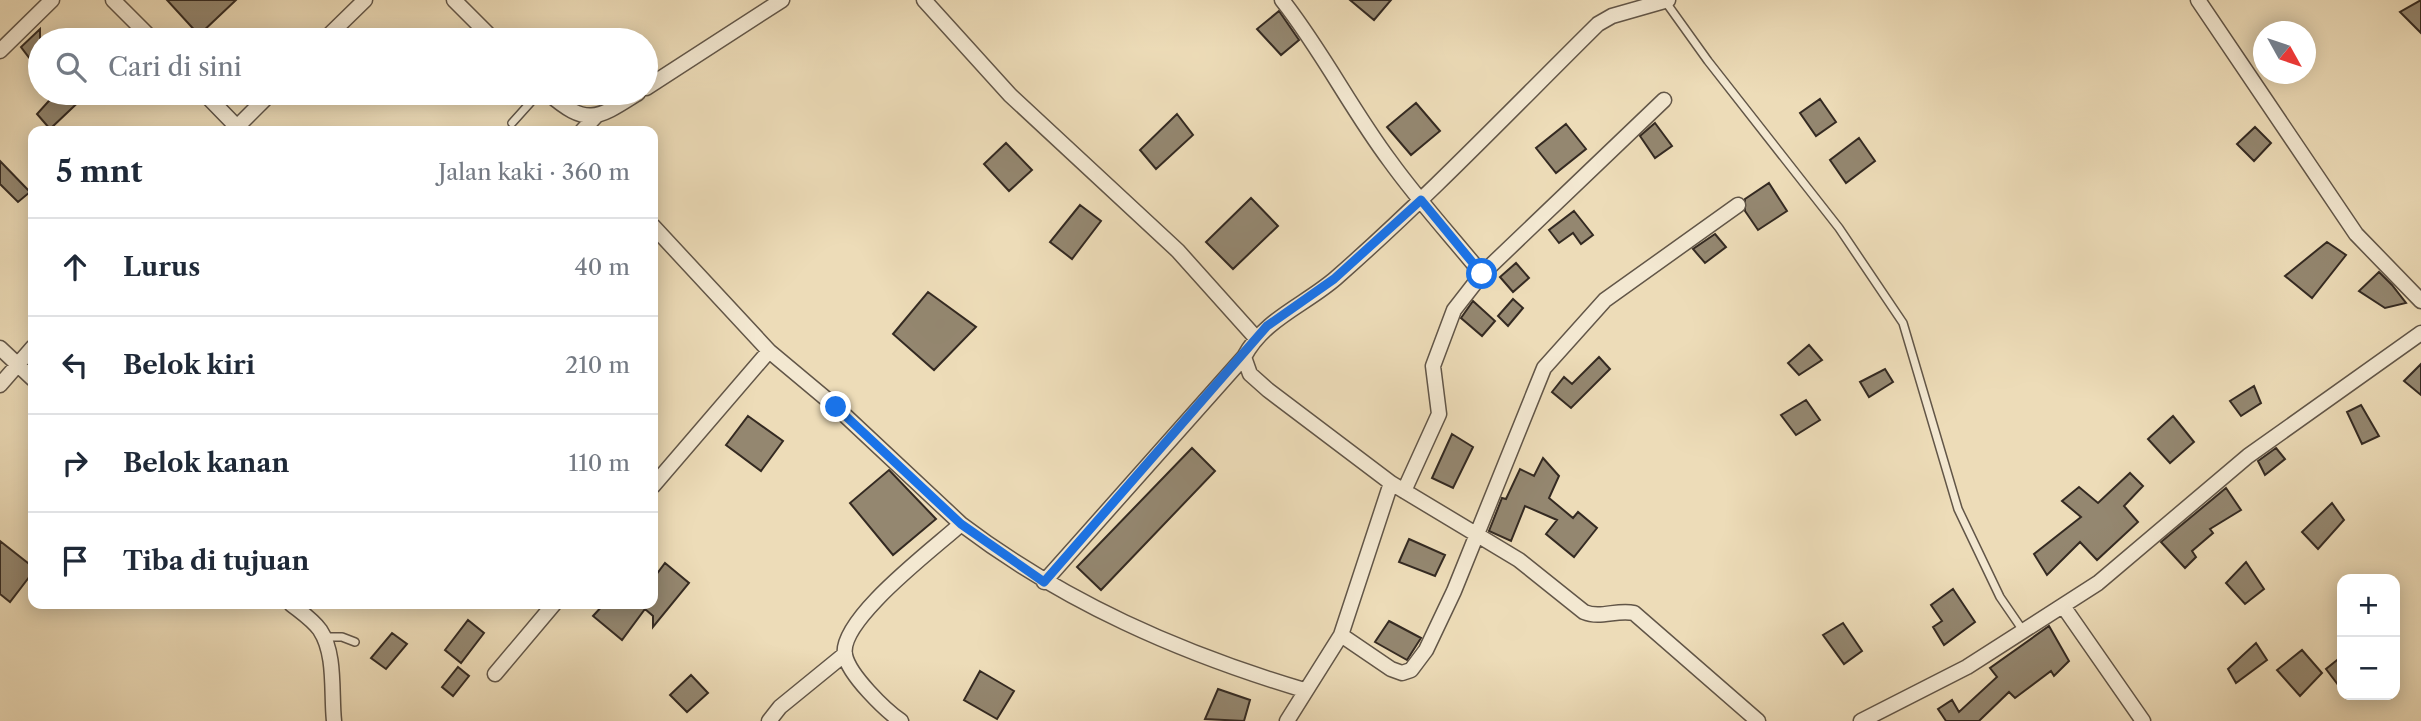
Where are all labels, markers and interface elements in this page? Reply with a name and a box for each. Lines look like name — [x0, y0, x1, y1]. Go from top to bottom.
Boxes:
north arrow — [2253, 21, 2316, 84]
search box — [28, 28, 658, 105]
icon: search — [52, 48, 90, 86]
text: Cari di sini — [108, 51, 242, 83]
text: 5 mnt — [56, 153, 143, 190]
text: Jalan kaki · 360 m — [438, 158, 630, 186]
icon: ahead — [56, 248, 94, 286]
text: Lurus — [123, 251, 200, 283]
text: 40 m — [575, 253, 630, 281]
route start — [1466, 258, 1497, 289]
icon: left — [56, 346, 94, 384]
text: Belok kiri — [123, 349, 255, 381]
text: 210 m — [565, 351, 630, 379]
route end — [820, 391, 851, 422]
icon: right — [56, 444, 94, 482]
text: Belok kanan — [123, 447, 289, 479]
text: 110 m — [569, 449, 630, 477]
icon: arrive — [56, 542, 94, 580]
text: Tiba di tujuan — [123, 545, 309, 577]
map controls — [2337, 574, 2400, 700]
button: + — [2337, 574, 2400, 637]
button: − — [2337, 637, 2400, 700]

